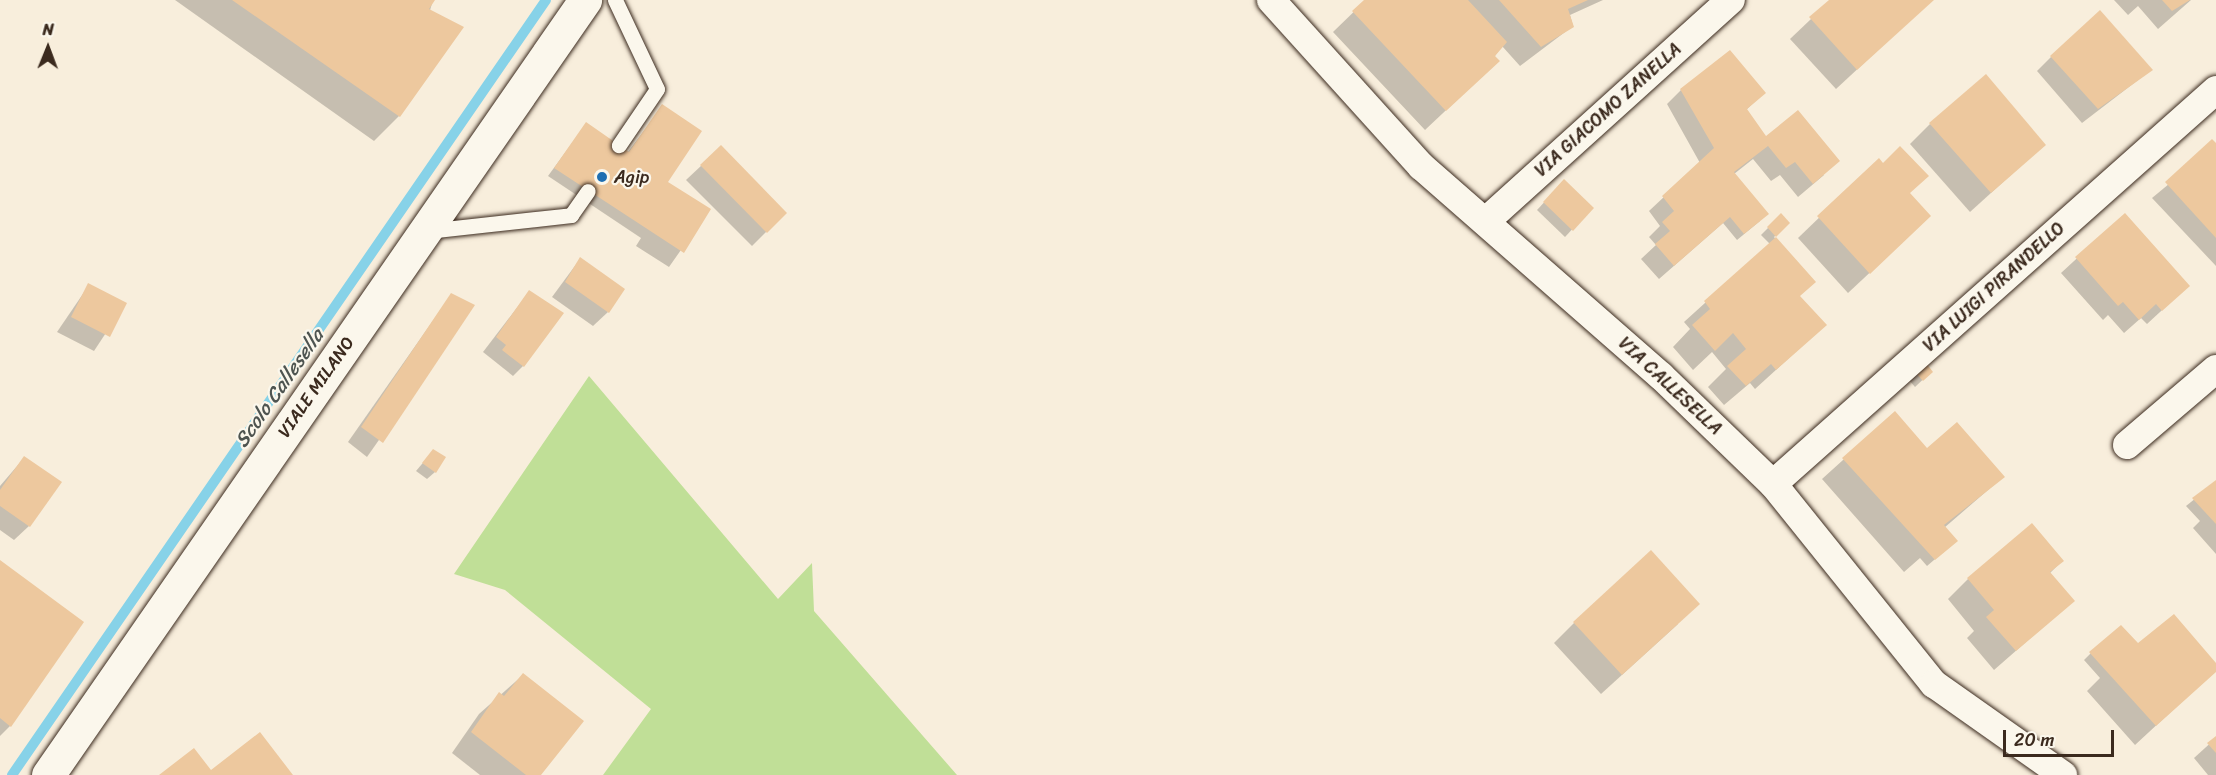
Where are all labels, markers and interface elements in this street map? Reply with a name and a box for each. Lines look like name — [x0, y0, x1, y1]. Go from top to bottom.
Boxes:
text: N — [43, 15, 54, 44]
north arrow — [18, 18, 78, 78]
street label: VIA GIACOMO ZANELLA — [1530, 38, 1686, 182]
place label: Agip — [614, 166, 649, 188]
marker: Agip — [595, 170, 609, 184]
street label: VIA LUIGI PIRANDELLO — [1918, 217, 2070, 357]
water label: Scolo Callesella — [230, 325, 328, 451]
street label: VIALE MILANO — [273, 332, 359, 442]
street label: VIA CALLESELLA — [1614, 333, 1726, 439]
scale bar — [2006, 718, 2117, 756]
text: 20 m — [2014, 724, 2054, 756]

